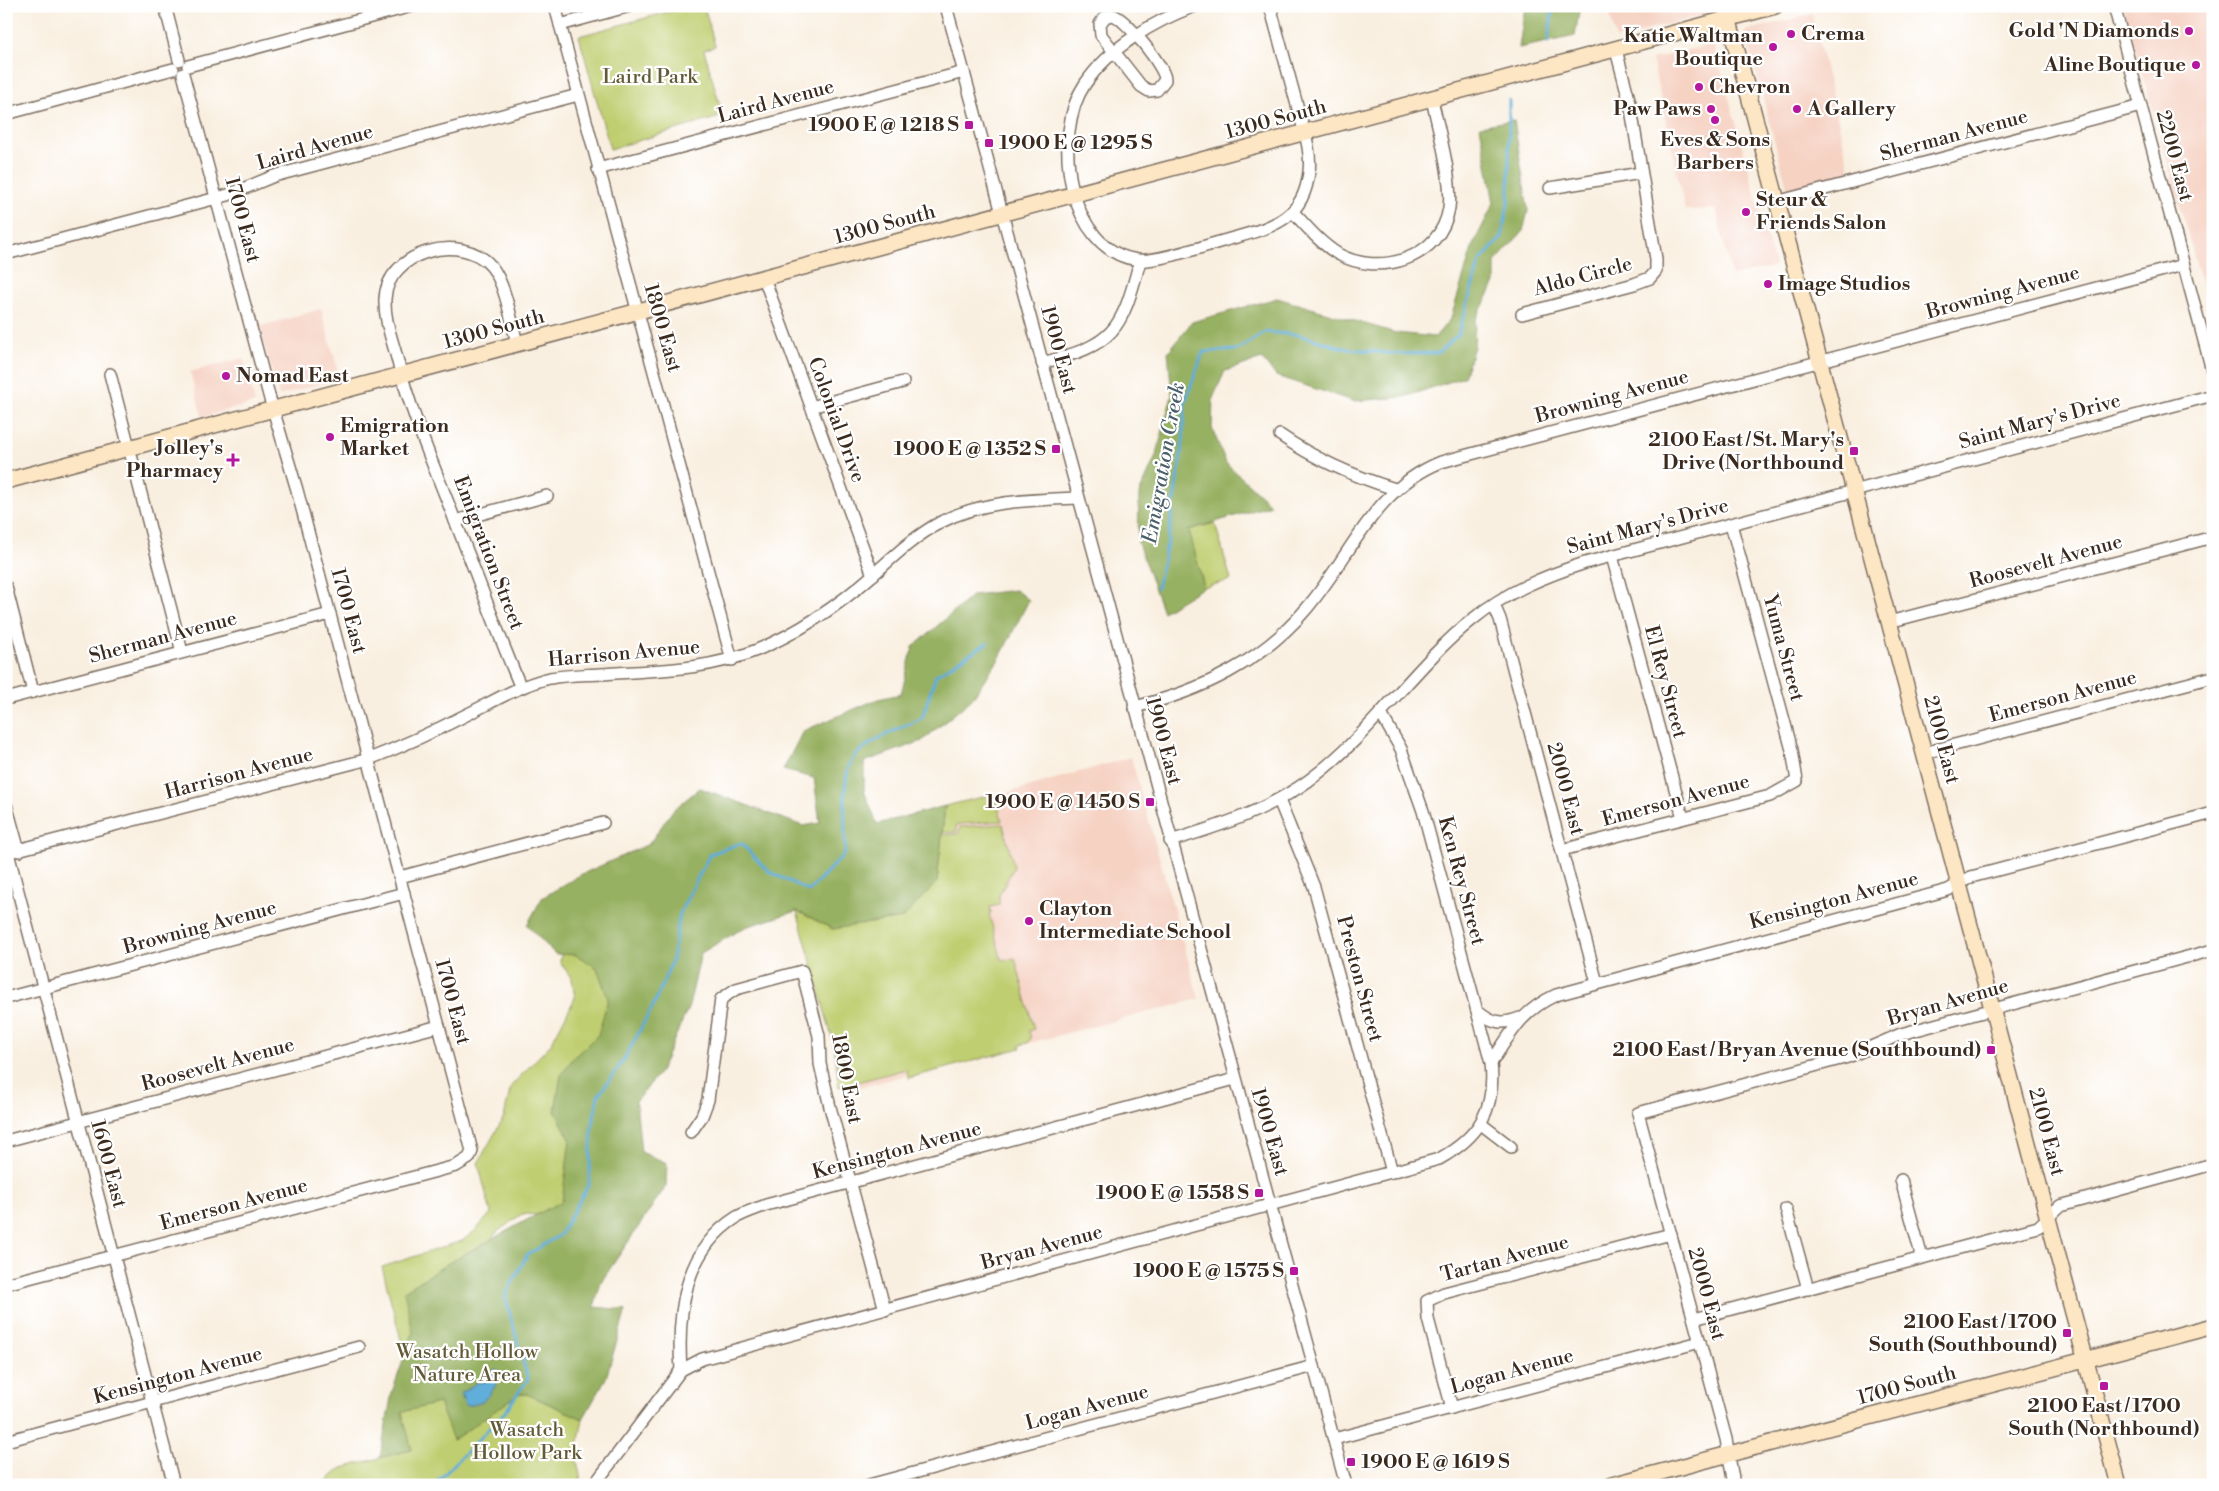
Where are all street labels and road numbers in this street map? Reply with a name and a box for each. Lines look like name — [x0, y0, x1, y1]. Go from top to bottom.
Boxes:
street label: Laird Avenue — [715, 74, 837, 130]
street label: 1300 South — [1223, 94, 1329, 145]
street label: Sherman Avenue — [1877, 104, 2031, 168]
street label: 2200 East — [2150, 108, 2198, 204]
street label: Laird Avenue — [254, 119, 376, 177]
street label: 1700 East — [219, 174, 265, 266]
street label: 1300 South — [832, 199, 938, 250]
street label: Aldo Circle — [1530, 252, 1635, 302]
street label: Browning Avenue — [1923, 260, 2083, 326]
street label: 1800 East — [637, 281, 687, 375]
street label: 1900 East — [1034, 303, 1082, 397]
street label: 1300 South — [441, 304, 547, 355]
street label: Colonial Drive — [802, 354, 870, 486]
street label: Browning Avenue — [1532, 364, 1692, 430]
street label: Saint Mary's Drive — [1956, 388, 2124, 456]
street label: Emigration Street — [447, 473, 529, 633]
street label: Saint Mary's Drive — [1564, 493, 1732, 561]
street label: Roosevelt Avenue — [1967, 530, 2125, 594]
street label: 1700 East — [325, 565, 371, 657]
street label: Yuma Street — [1757, 591, 1809, 704]
street label: Sherman Avenue — [86, 606, 240, 670]
street label: El Rey Street — [1638, 623, 1692, 741]
street label: Harrison Avenue — [547, 635, 701, 673]
street label: Emerson Avenue — [1986, 665, 2140, 729]
street label: 2100 East — [1917, 693, 1965, 787]
street label: 1900 East — [1139, 694, 1187, 788]
street label: 2000 East — [1541, 740, 1589, 838]
street label: Harrison Avenue — [162, 742, 316, 806]
street label: Emerson Avenue — [1599, 769, 1753, 833]
street label: Ken Rey Street — [1432, 814, 1490, 948]
street label: Kensington Avenue — [1747, 866, 1921, 936]
street label: Browning Avenue — [120, 895, 280, 961]
street label: Preston Street — [1330, 913, 1388, 1045]
street label: 1700 East — [429, 956, 475, 1048]
street label: Bryan Avenue — [1883, 974, 2012, 1033]
street label: 1800 East — [825, 1032, 867, 1126]
street label: Roosevelt Avenue — [139, 1033, 297, 1097]
street label: 1900 East — [1244, 1085, 1294, 1179]
street label: 2100 East — [2022, 1085, 2070, 1179]
street label: Kensington Avenue — [810, 1116, 984, 1186]
street label: 1600 East — [84, 1117, 132, 1211]
street label: Emerson Avenue — [157, 1173, 311, 1237]
street label: Bryan Avenue — [977, 1220, 1106, 1277]
street label: Tartan Avenue — [1438, 1230, 1572, 1288]
street label: 2000 East — [1682, 1245, 1730, 1343]
street label: Kensington Avenue — [91, 1341, 265, 1411]
street label: Logan Avenue — [1447, 1344, 1577, 1400]
street label: 1700 South — [1855, 1361, 1959, 1411]
street label: Logan Avenue — [1022, 1380, 1152, 1436]

